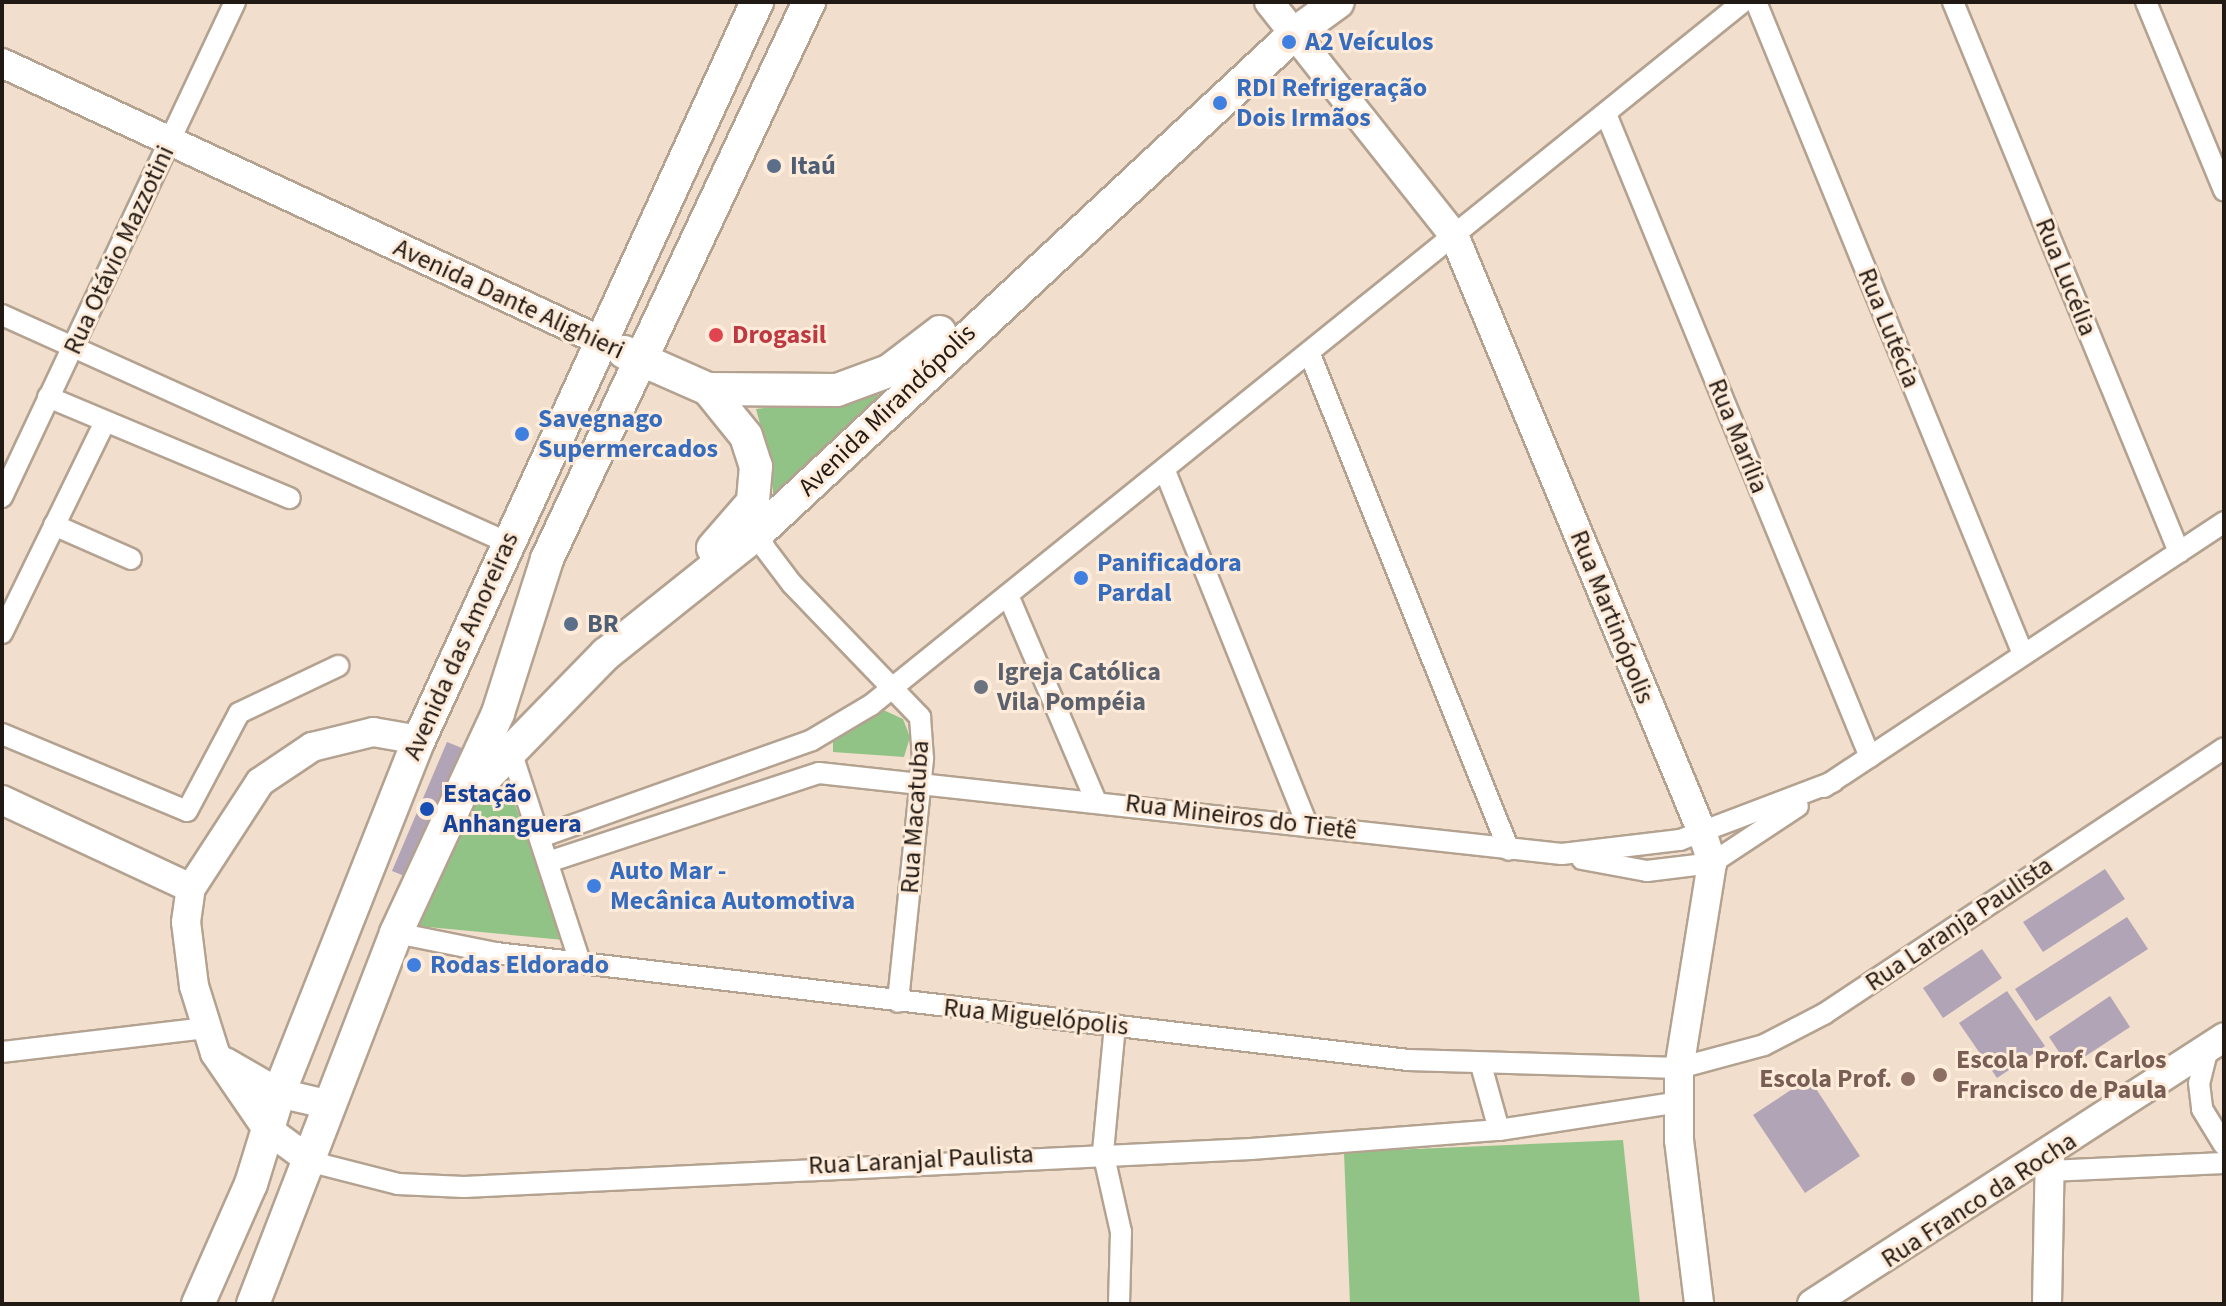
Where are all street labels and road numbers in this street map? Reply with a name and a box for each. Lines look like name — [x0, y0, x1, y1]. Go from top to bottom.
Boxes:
street label: Rua Otávio Mazzotini — [57, 141, 181, 359]
street label: Rua Lucélia — [2028, 214, 2104, 340]
street label: Avenida Dante Alighieri — [389, 232, 629, 366]
street label: Rua Lutécia — [1851, 264, 1927, 392]
street label: Avenida Mirandópolis — [792, 317, 982, 503]
street label: Rua Marília — [1701, 374, 1775, 498]
street label: Rua Martinópolis — [1563, 526, 1661, 708]
street label: Avenida das Amoreiras — [397, 527, 525, 765]
street label: Rua Macatuba — [894, 739, 936, 895]
street label: Rua Mineiros do Tietê — [1123, 787, 1359, 847]
street label: Rua Laranja Paulista — [1859, 850, 2059, 998]
street label: Rua Miguelópolis — [942, 992, 1130, 1042]
street label: Rua Franco da Rocha — [1876, 1125, 2082, 1275]
street label: Rua Laranjal Paulista — [808, 1139, 1034, 1181]

